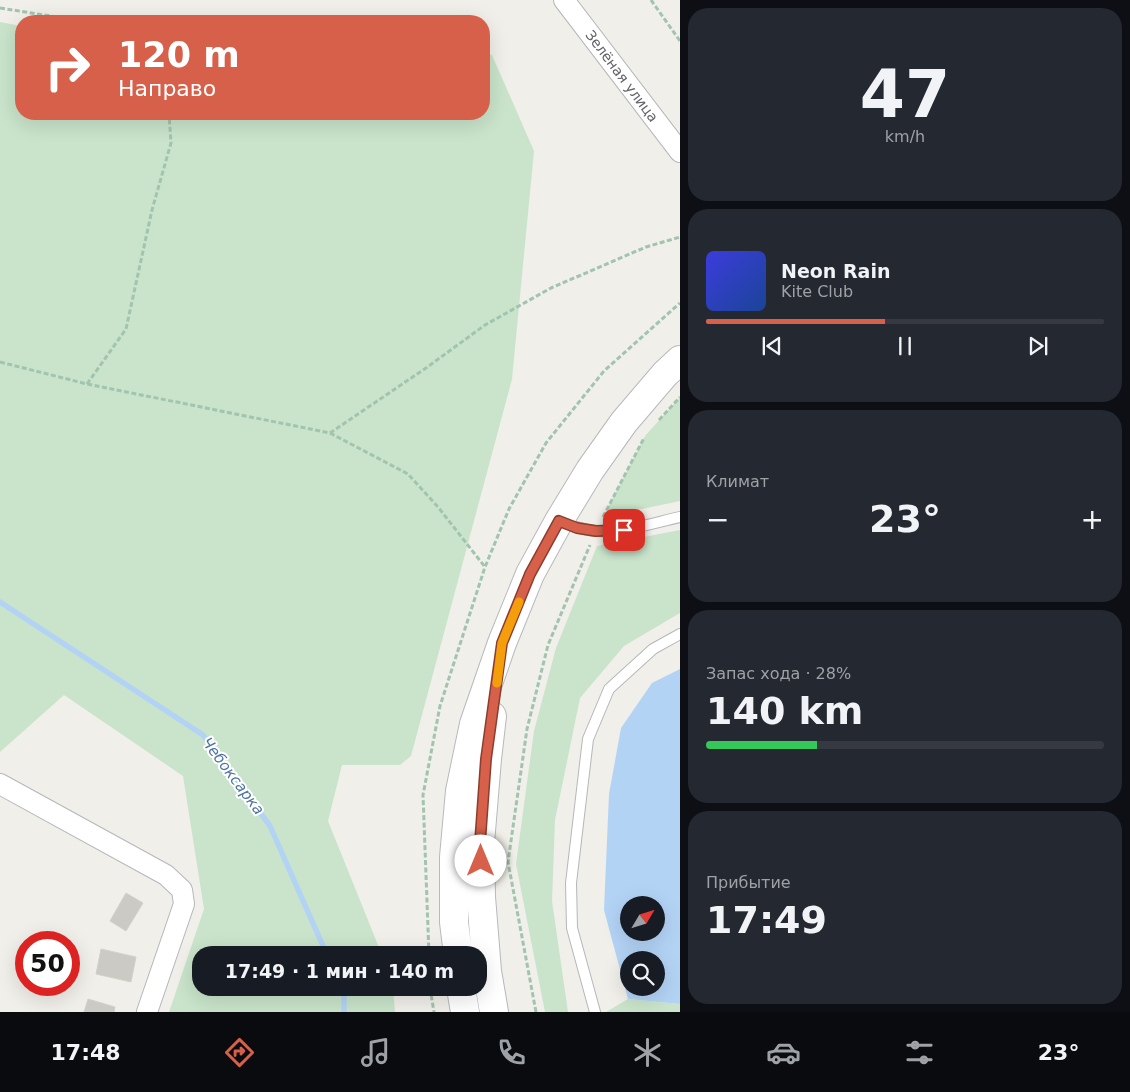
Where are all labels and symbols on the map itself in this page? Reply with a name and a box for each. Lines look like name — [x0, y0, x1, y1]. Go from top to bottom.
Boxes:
street label: Зелёная улица — [582, 27, 662, 125]
pin — [603, 509, 645, 551]
water label: Чебоксарка — [198, 734, 268, 818]
position arrow — [454, 834, 506, 886]
north arrow — [620, 896, 665, 941]
speed limit sign: 50 — [15, 931, 80, 996]

